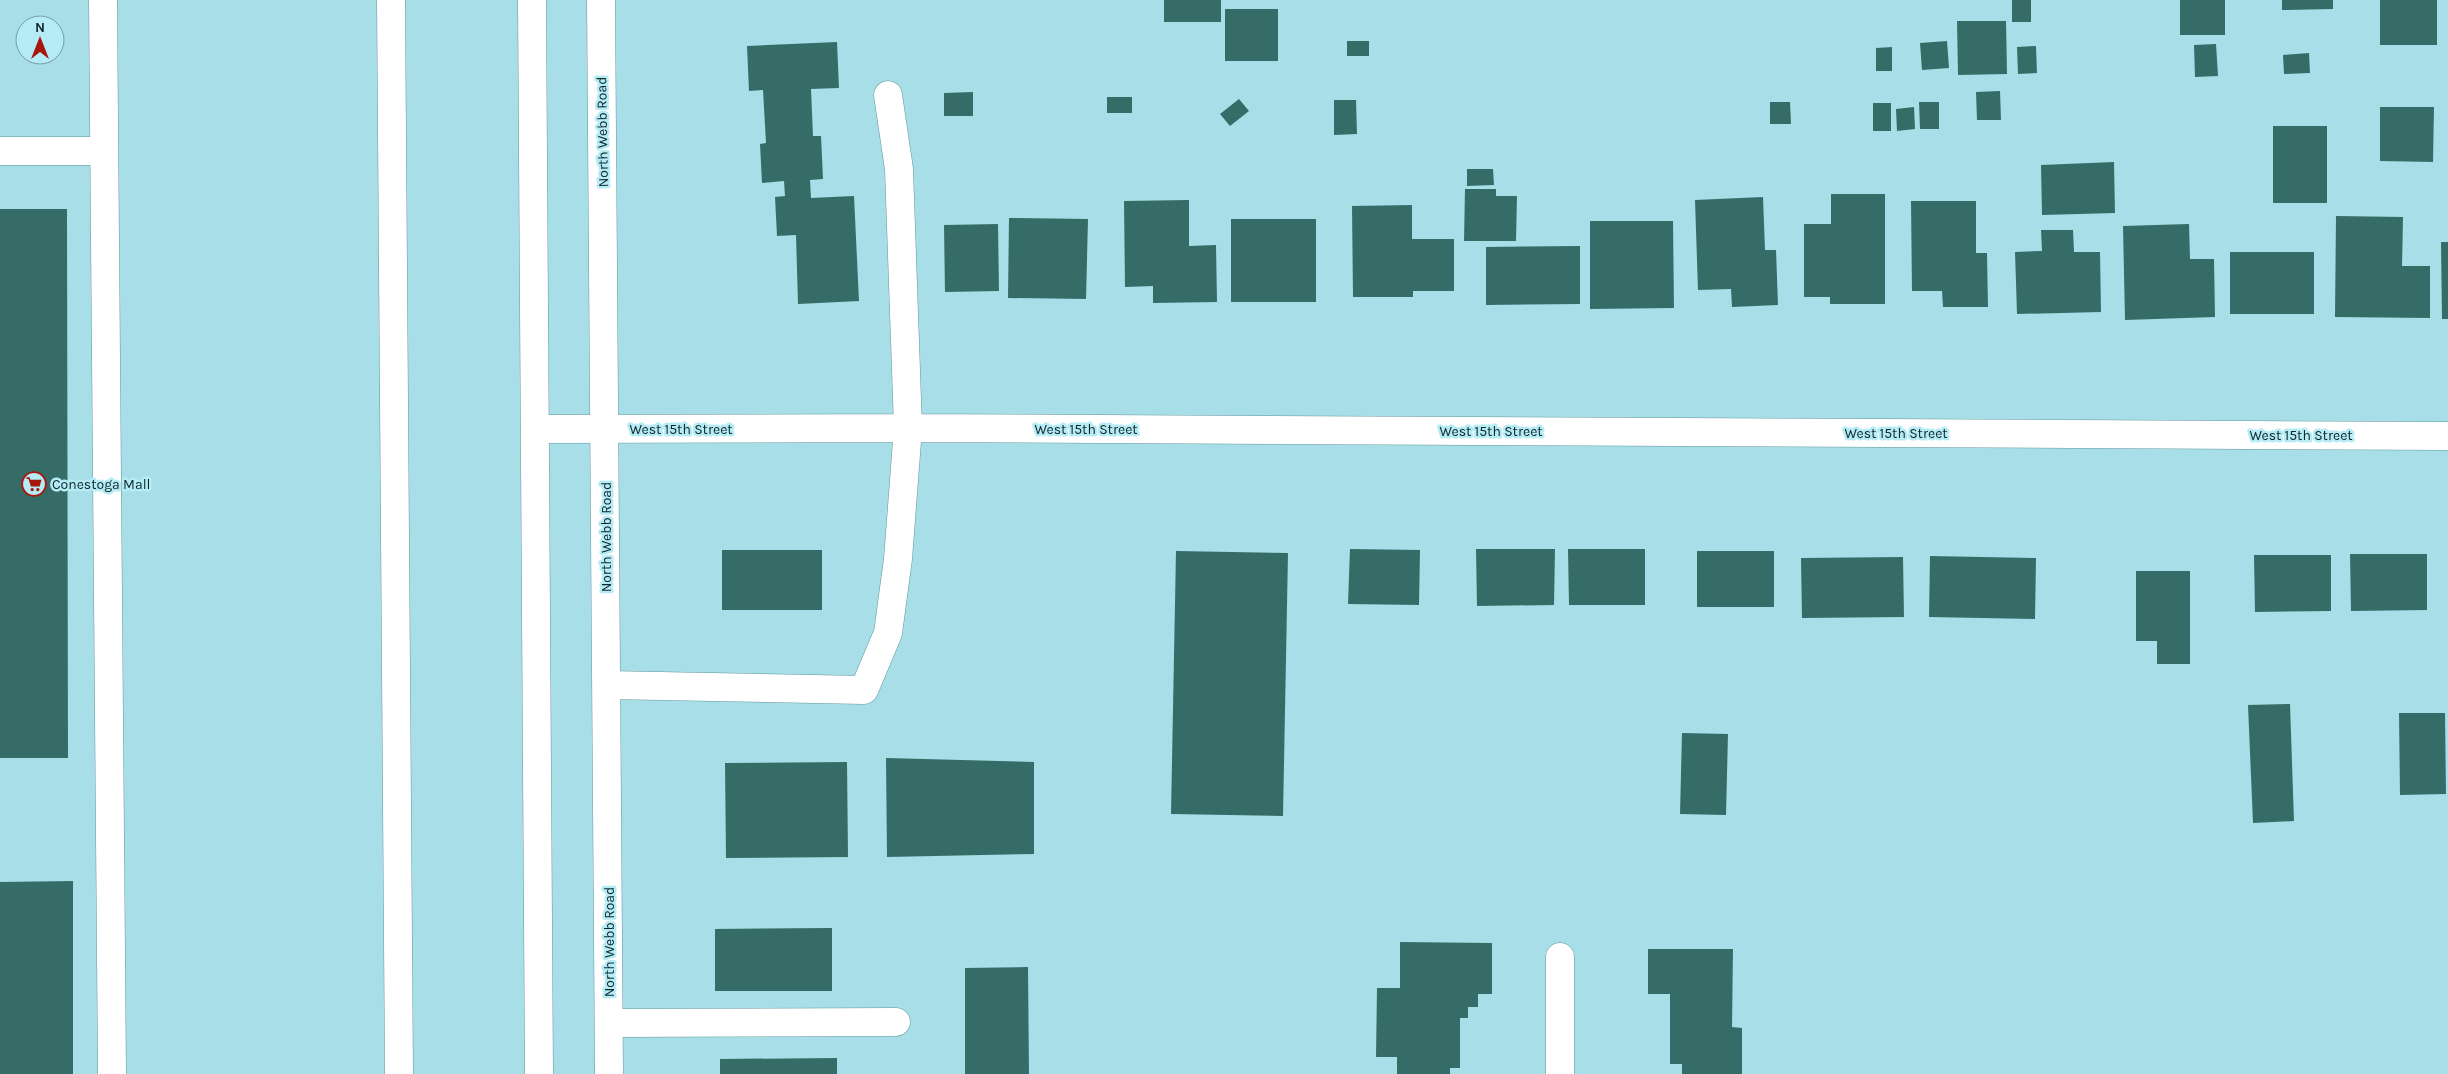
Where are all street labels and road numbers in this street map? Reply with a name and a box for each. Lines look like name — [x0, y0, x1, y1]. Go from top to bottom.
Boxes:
street label: North Webb Road — [593, 76, 612, 187]
street label: West 15th Street — [629, 421, 733, 438]
street label: West 15th Street — [1034, 421, 1138, 438]
street label: West 15th Street — [1439, 423, 1543, 440]
street label: West 15th Street — [1844, 425, 1948, 442]
street label: West 15th Street — [2249, 427, 2353, 444]
street label: North Webb Road — [598, 482, 615, 592]
street label: North Webb Road — [601, 887, 618, 997]

